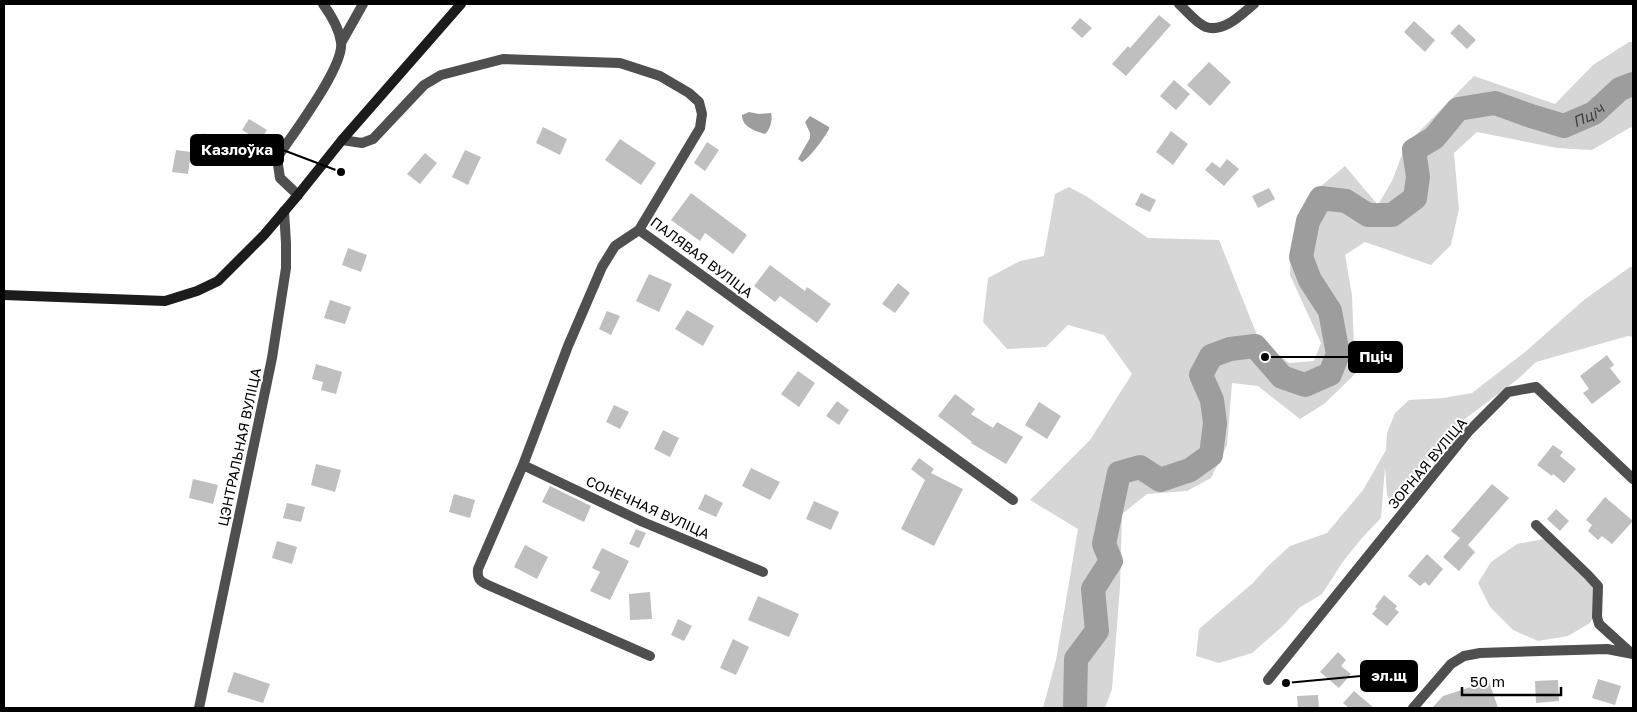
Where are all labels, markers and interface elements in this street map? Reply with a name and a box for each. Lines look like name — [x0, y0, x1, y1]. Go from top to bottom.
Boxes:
water label: Пціч — [1570, 98, 1609, 130]
callout: Казлоўка — [191, 135, 283, 165]
text: Казлоўка — [201, 140, 273, 158]
street label: ПАЛЯВАЯ ВУЛІЦА — [648, 213, 757, 301]
callout: Пціч — [1349, 342, 1402, 372]
text: Пціч — [1359, 347, 1393, 365]
street label: ЦЭНТРАЛЬНАЯ ВУЛІЦА — [214, 366, 264, 528]
street label: ЗОРНАЯ ВУЛІЦА — [1384, 414, 1470, 512]
street label: СОНЕЧНАЯ ВУЛІЦА — [583, 472, 713, 542]
callout: эл.щ — [1361, 661, 1417, 691]
scale bar — [1462, 664, 1561, 696]
text: эл.щ — [1371, 666, 1407, 684]
text: 50 m — [1470, 672, 1505, 690]

